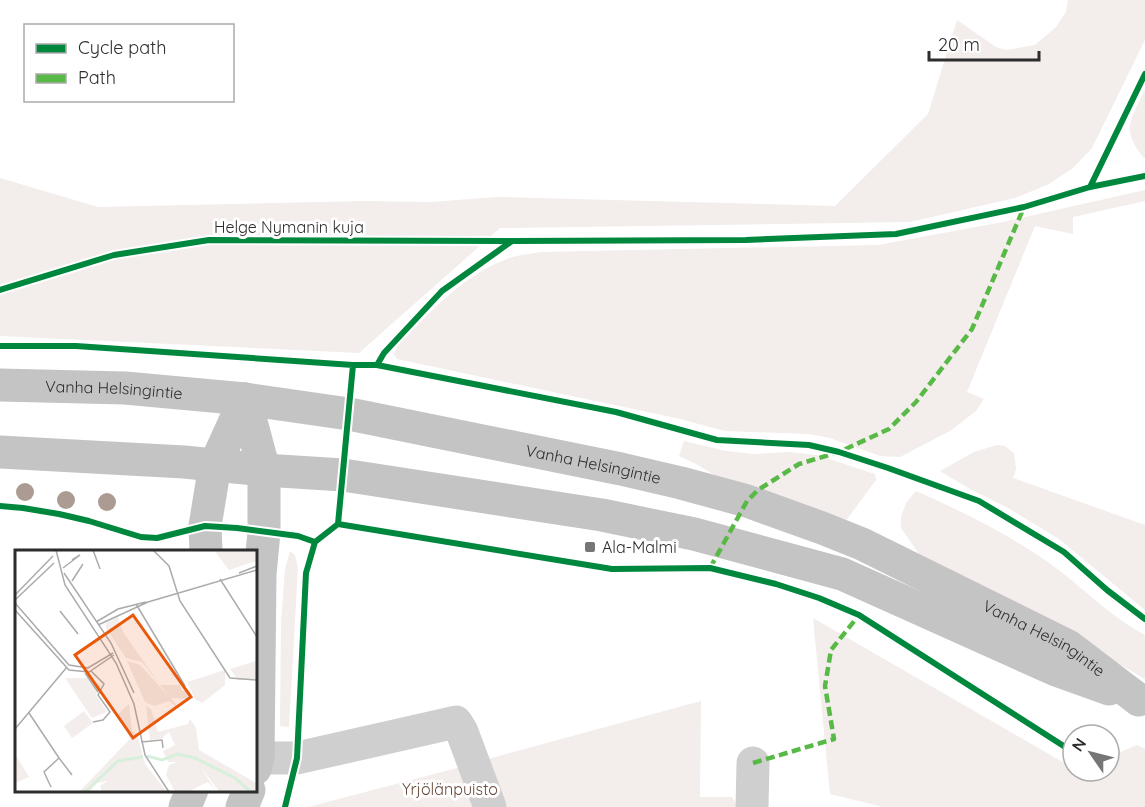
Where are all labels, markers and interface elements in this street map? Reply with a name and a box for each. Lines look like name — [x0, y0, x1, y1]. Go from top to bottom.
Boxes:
legend — [24, 24, 234, 102]
scale bar — [929, 24, 1038, 62]
text: 20 m — [938, 33, 980, 56]
text: Cycle path — [78, 36, 166, 59]
text: Path — [78, 66, 116, 89]
street label: Helge Nymanin kuja — [214, 217, 364, 237]
street label: Vanha Helsingintie — [45, 376, 183, 403]
street label: Vanha Helsingintie — [524, 440, 663, 488]
place label: Ala-Malmi — [602, 537, 677, 557]
marker: Ala-Malmi — [583, 540, 597, 554]
inset map — [15, 550, 256, 792]
street label: Vanha Helsingintie — [980, 595, 1109, 681]
north arrow — [1061, 723, 1121, 783]
text: N — [1067, 734, 1090, 755]
park label: Yrjölänpuisto — [402, 779, 498, 799]

